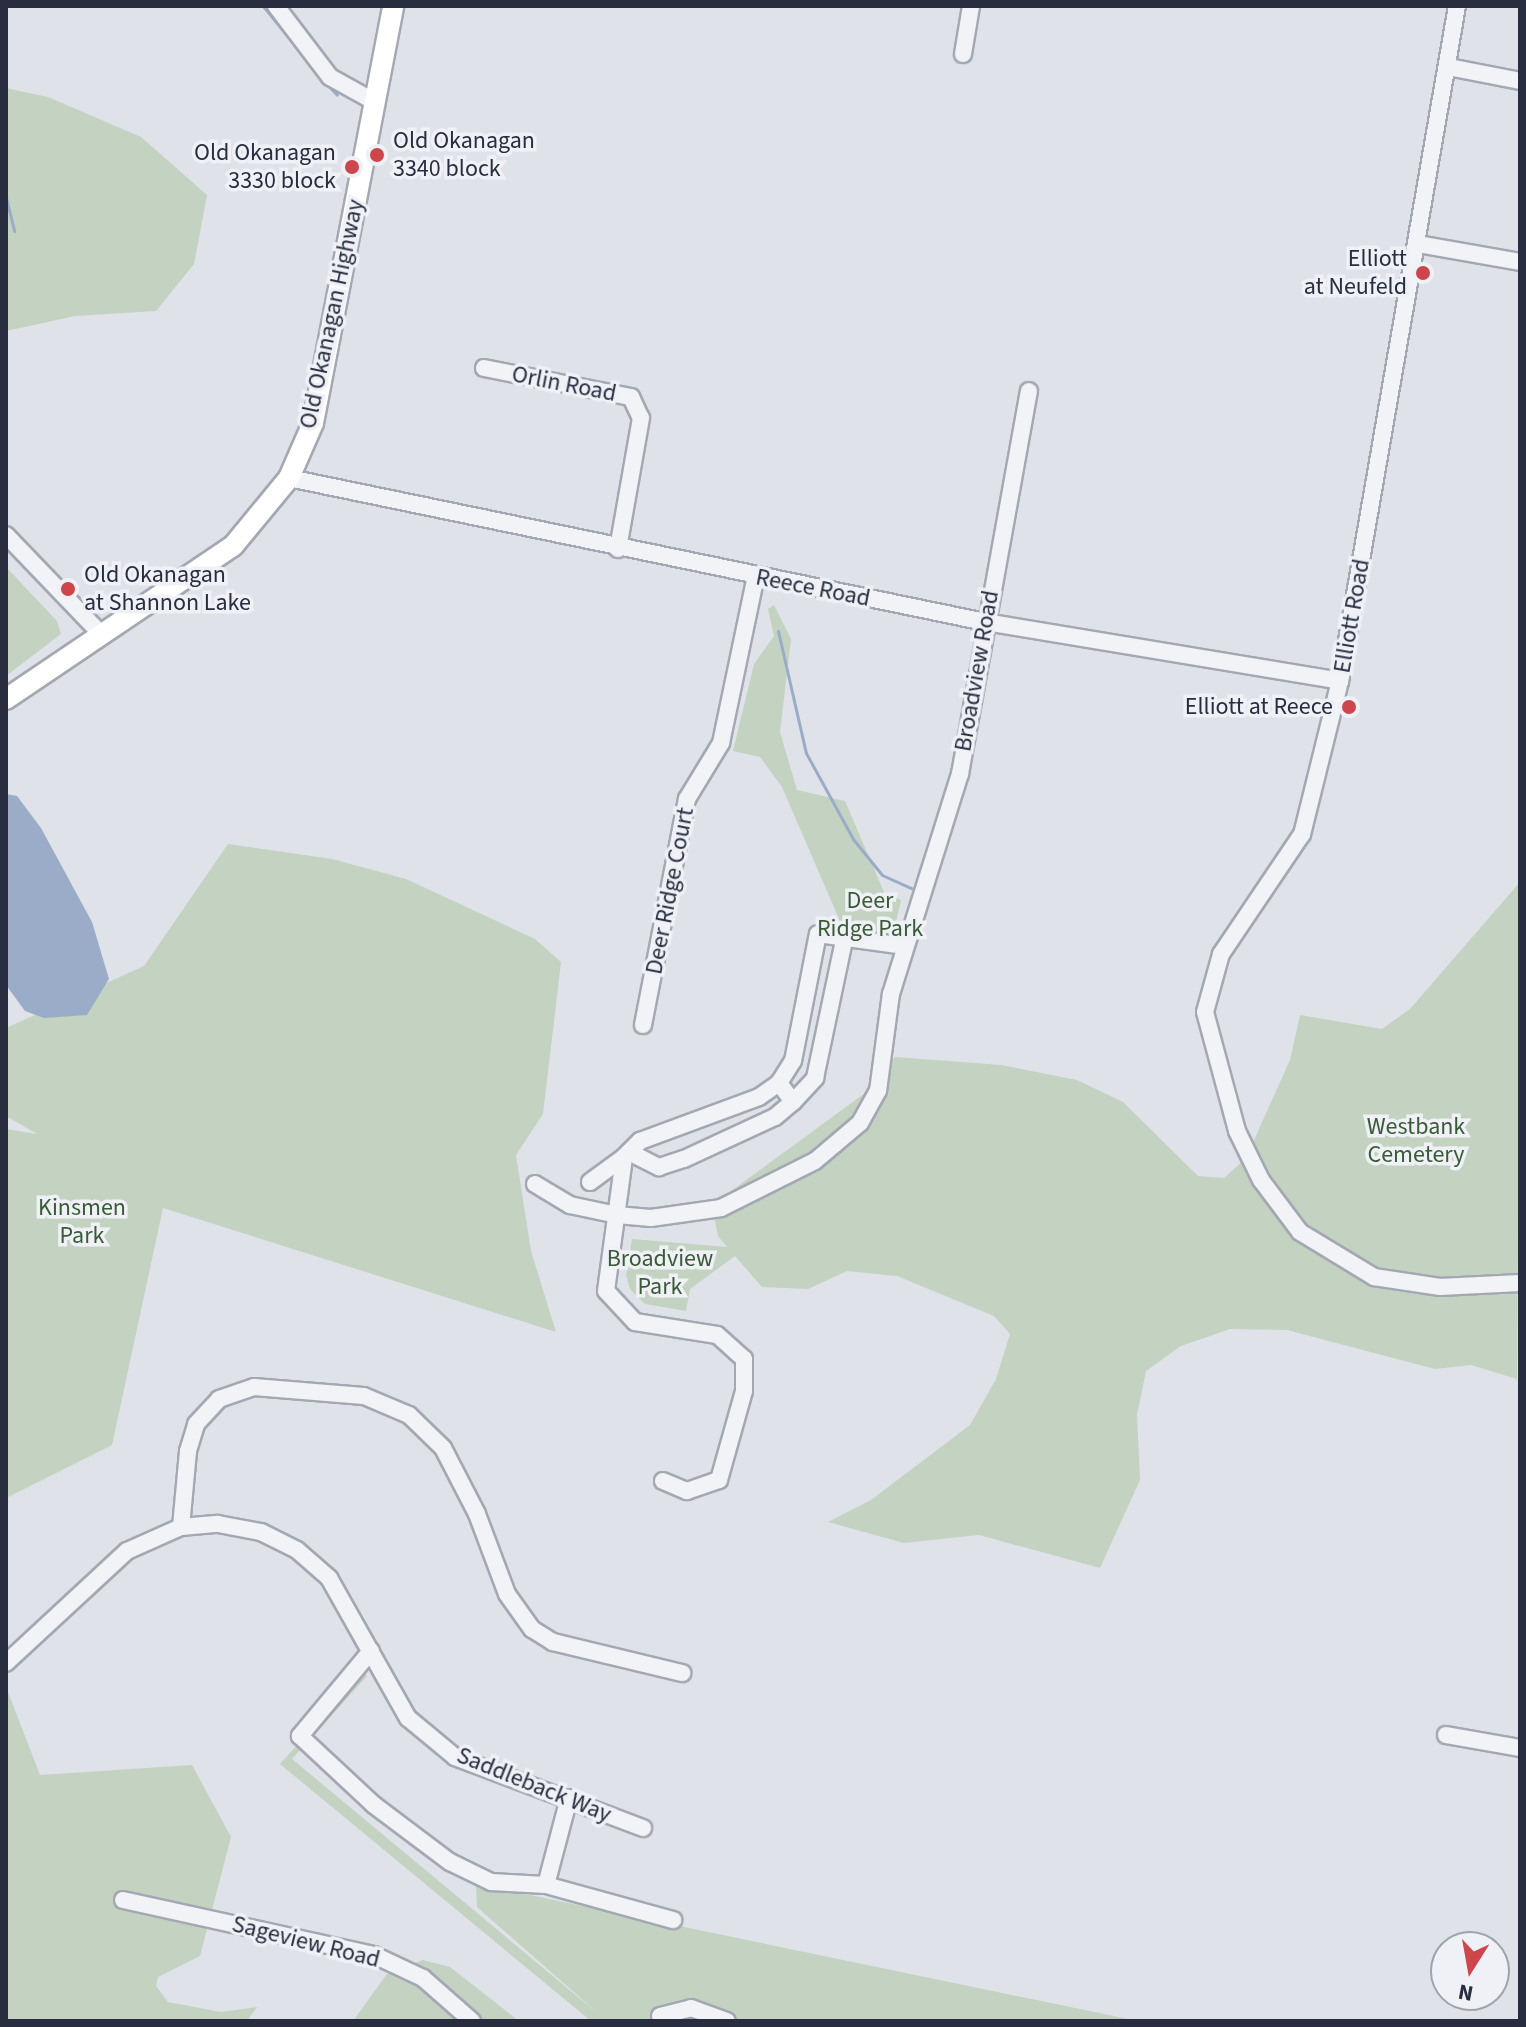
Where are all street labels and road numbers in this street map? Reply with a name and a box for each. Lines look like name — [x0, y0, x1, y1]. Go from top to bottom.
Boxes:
street label: Old Okanagan Highway — [294, 197, 370, 431]
street label: Orlin Road — [509, 360, 619, 408]
street label: Elliott Road — [1328, 557, 1376, 675]
street label: Reece Road — [753, 563, 873, 613]
street label: Broadview Road — [949, 588, 1005, 754]
street label: Deer Ridge Court — [640, 805, 700, 977]
street label: Saddleback Way — [453, 1741, 615, 1829]
street label: Sageview Road — [229, 1910, 383, 1974]

